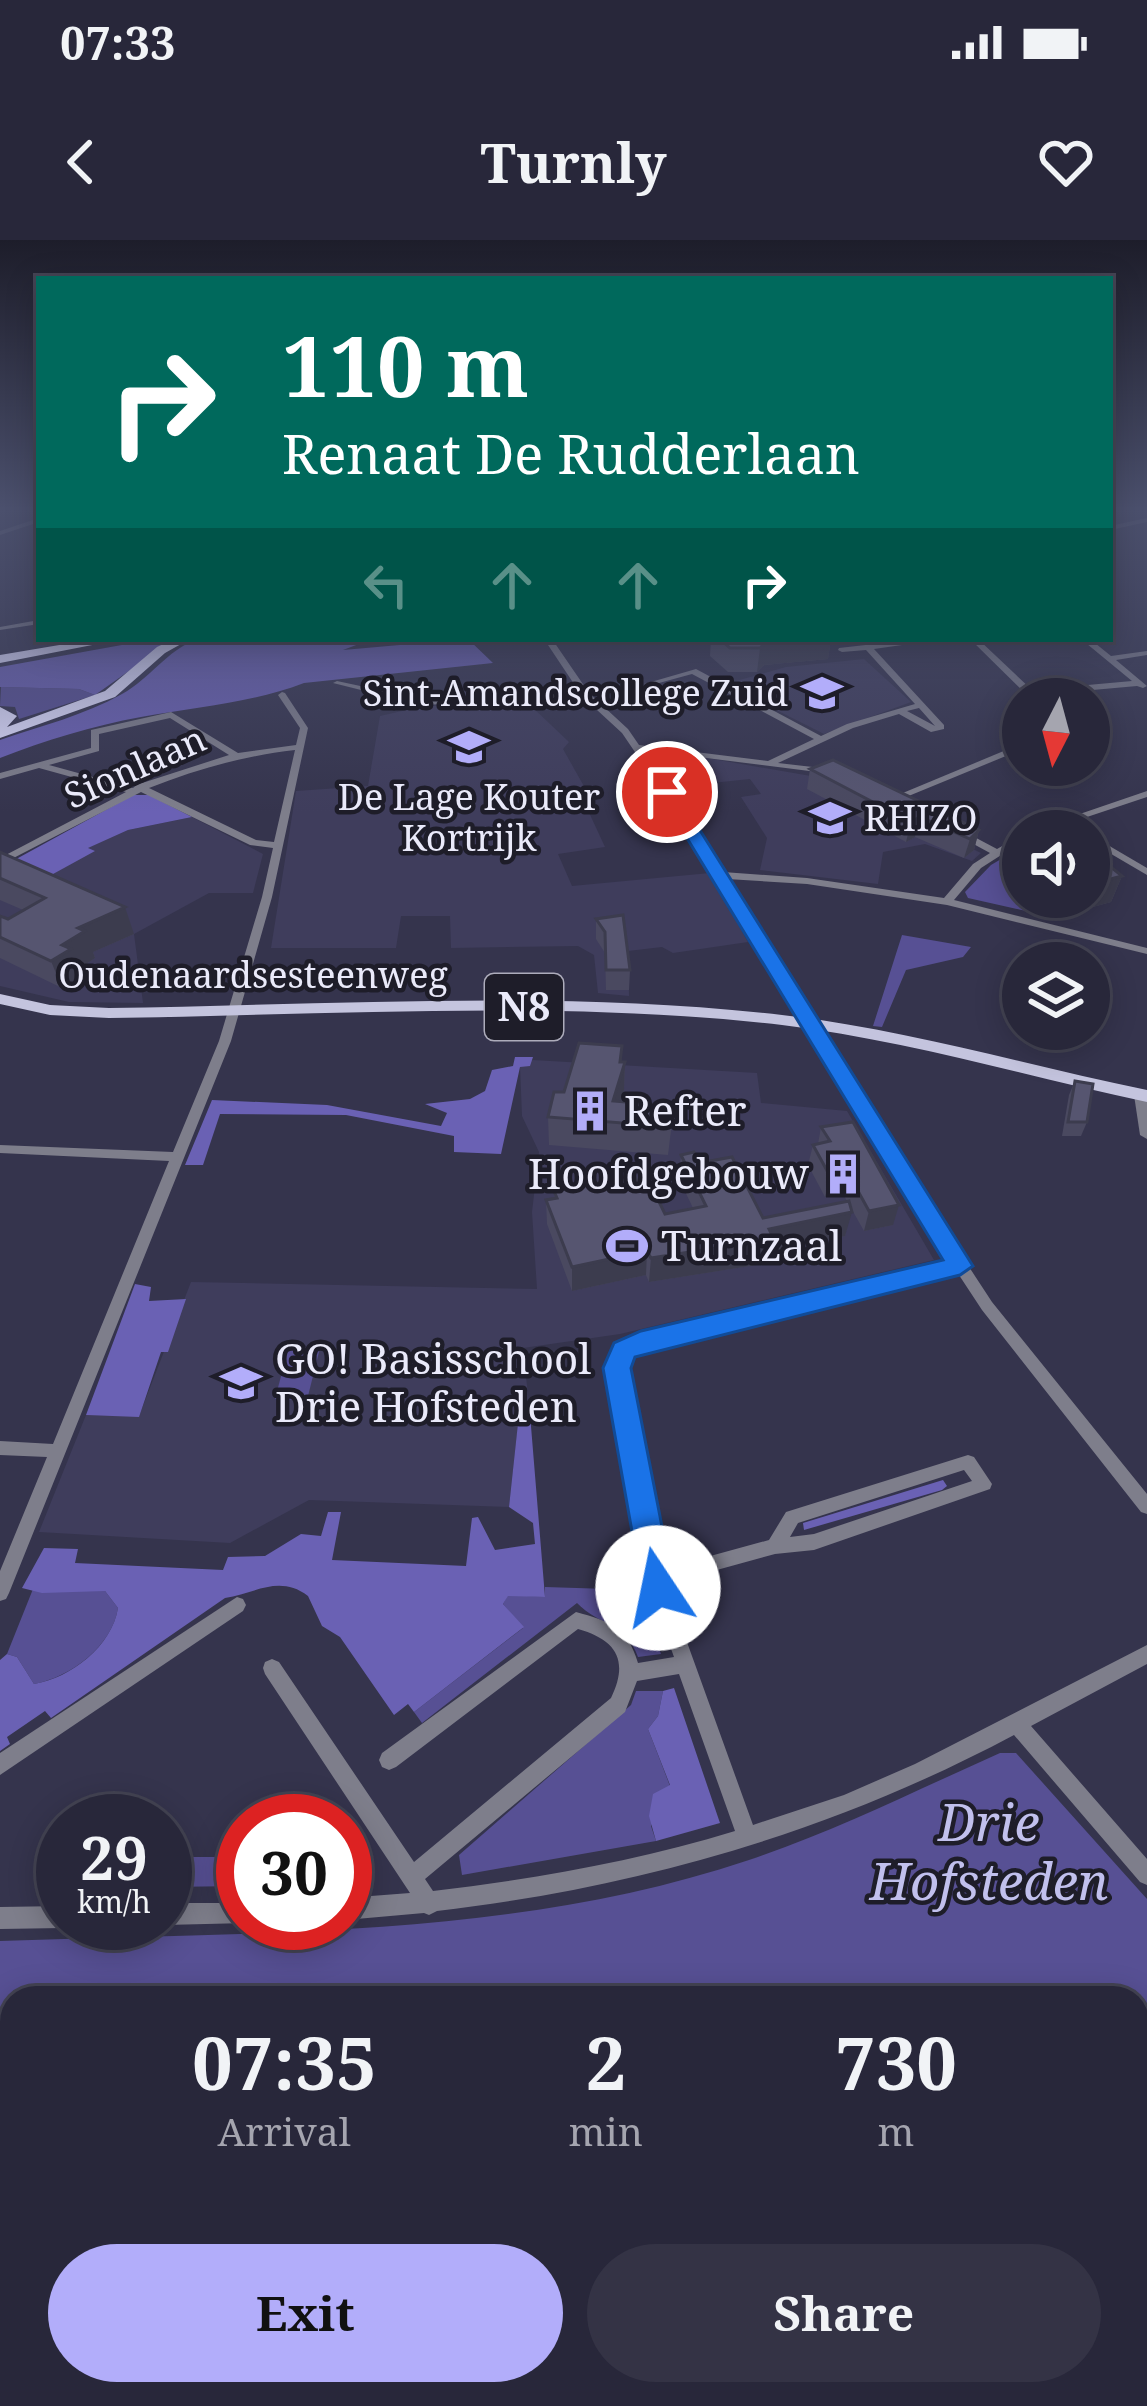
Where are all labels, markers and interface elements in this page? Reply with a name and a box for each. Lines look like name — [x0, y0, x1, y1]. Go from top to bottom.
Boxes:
text: 07:33 — [60, 12, 175, 73]
text: Turnly — [481, 125, 666, 199]
icon: back — [48, 129, 114, 195]
icon: heart — [1033, 129, 1099, 195]
text: 110 m — [282, 307, 529, 422]
icon: right — [84, 324, 240, 480]
text: Renaat De Rudderlaan — [282, 416, 860, 490]
icon: left — [353, 552, 419, 618]
icon: ahead — [479, 552, 545, 618]
icon: ahead — [605, 552, 671, 618]
icon: right — [731, 552, 797, 618]
place label: Sint-Amandscollege Zuid — [363, 668, 788, 717]
school or university icon: Sint-Amandscollege Zuid — [799, 670, 845, 716]
north arrow — [1002, 678, 1110, 786]
map controls — [1002, 678, 1110, 1050]
street label: Sionlaan — [56, 714, 213, 819]
school or university icon: De Lage Kouter Kortrijk — [446, 724, 492, 770]
pin — [616, 741, 718, 843]
icon: arrive — [634, 759, 700, 825]
place label: De Lage Kouter Kortrijk — [338, 772, 600, 862]
place label: RHIZO — [864, 793, 977, 842]
school or university icon: RHIZO — [807, 795, 853, 841]
button: sound — [1002, 810, 1110, 918]
button: layers — [1002, 942, 1110, 1050]
street label: Oudenaardsesteenweg — [58, 950, 448, 999]
road number: N8 — [485, 974, 563, 1040]
place label: Refter — [624, 1081, 747, 1138]
building icon: Refter — [567, 1088, 613, 1134]
place label: Hoofdgebouw — [528, 1144, 810, 1201]
building icon: Hoofdgebouw — [820, 1151, 866, 1197]
place label: Turnzaal — [661, 1216, 842, 1273]
sports icon: Turnzaal — [604, 1223, 650, 1269]
place label: GO! Basisschool Drie Hofsteden — [275, 1329, 591, 1434]
school or university icon: GO! Basisschool Drie Hofsteden — [218, 1360, 264, 1406]
position arrow — [595, 1525, 721, 1651]
park label: Drie Hofsteden — [868, 1786, 1108, 1915]
speed limit sign: 30 — [216, 1794, 372, 1950]
text: 29 — [80, 1816, 148, 1898]
text: km/h — [77, 1881, 151, 1922]
text: 07:35 — [192, 2013, 377, 2111]
text: 2 — [585, 2013, 626, 2111]
text: 730 — [835, 2013, 957, 2111]
text: Arrival — [218, 2104, 351, 2157]
text: min — [569, 2104, 643, 2157]
text: m — [878, 2104, 914, 2157]
button: Exit — [48, 2244, 563, 2382]
button: Share — [587, 2244, 1101, 2382]

